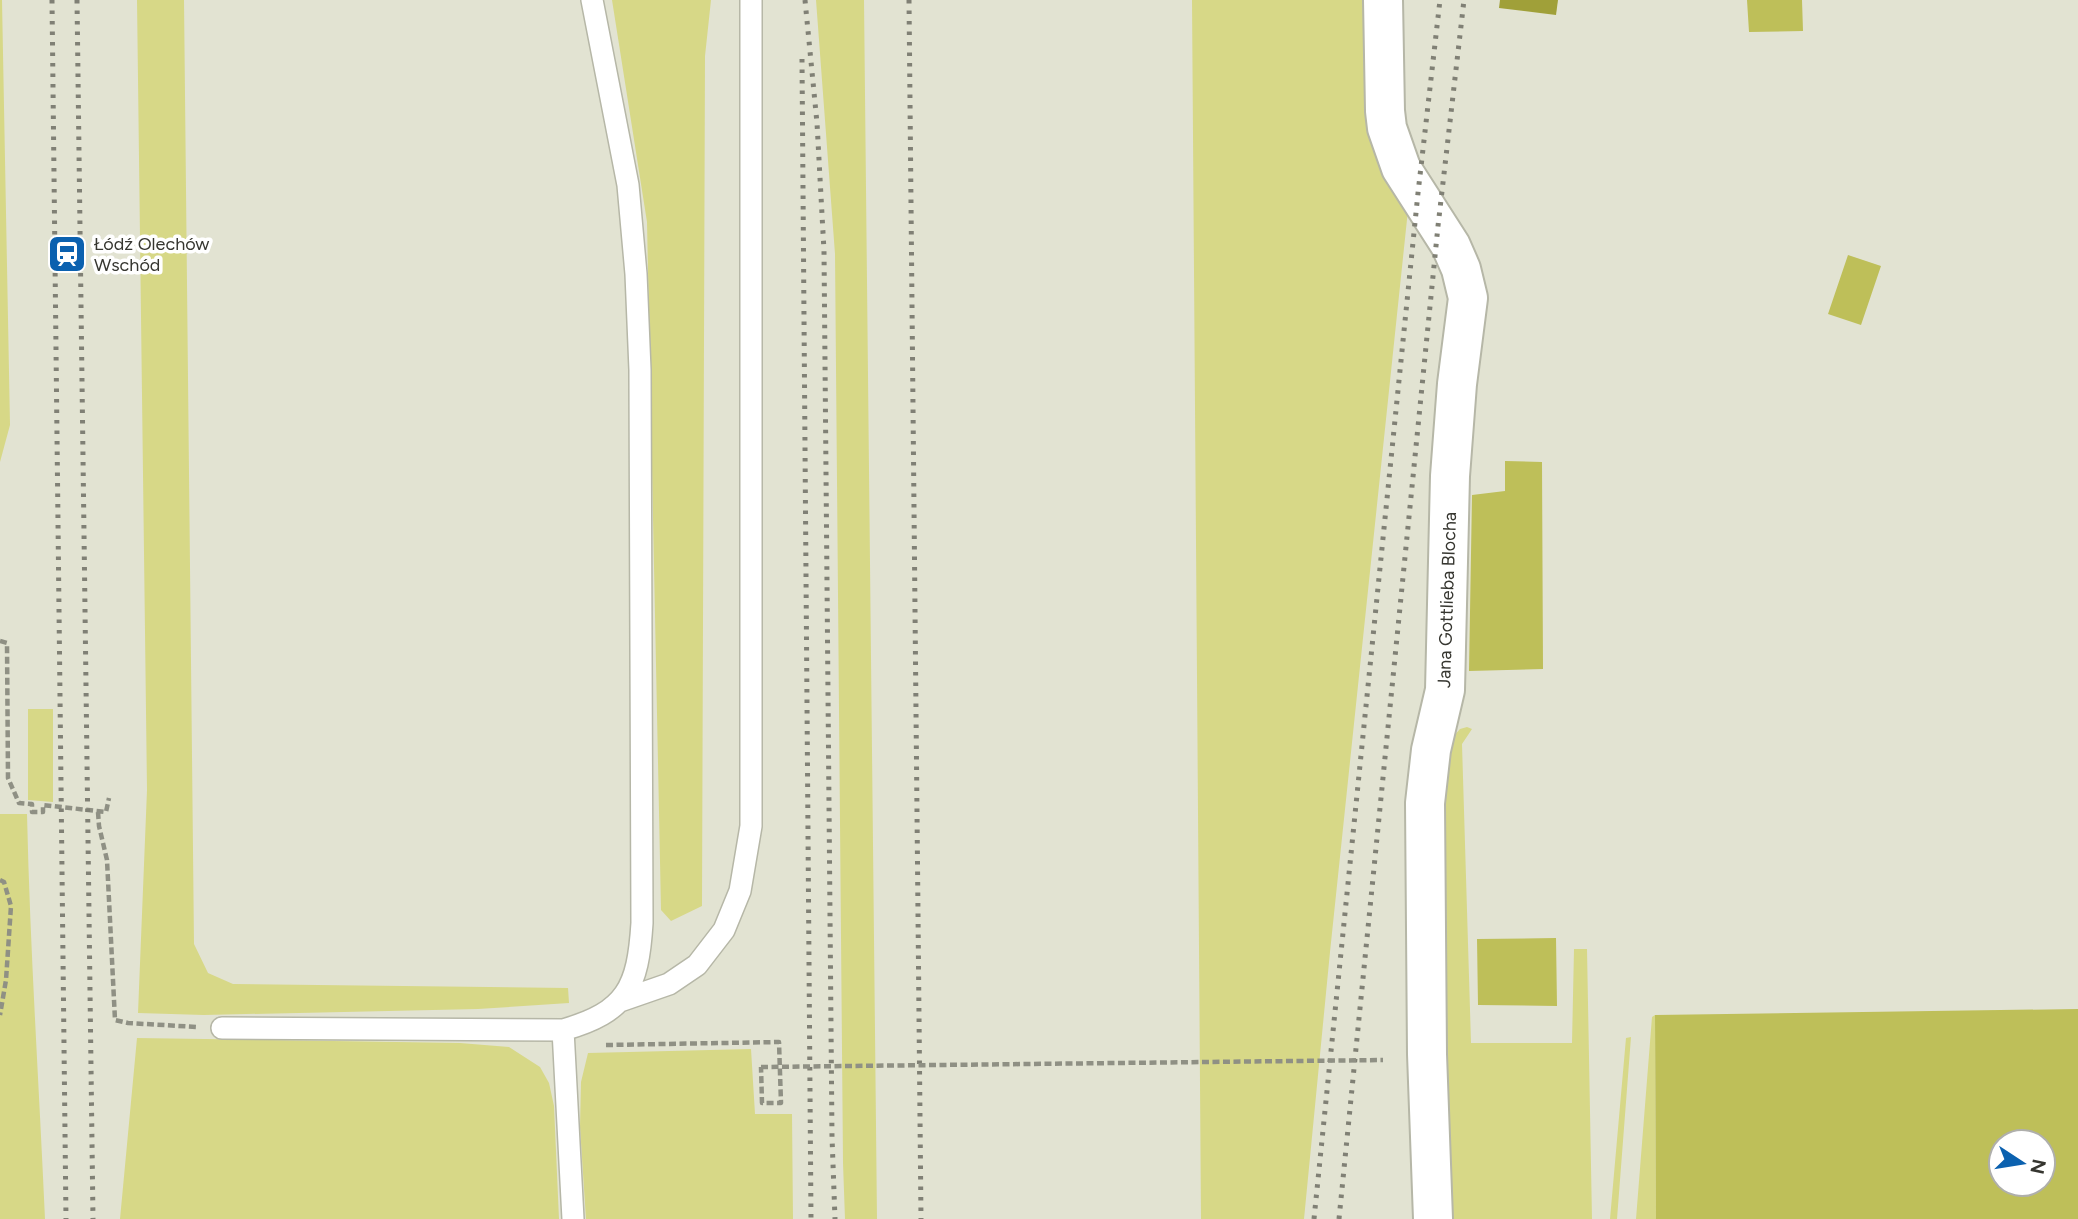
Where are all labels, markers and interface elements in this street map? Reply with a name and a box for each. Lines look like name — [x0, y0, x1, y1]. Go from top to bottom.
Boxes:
station icon: Łódź Olechów Wschód — [46, 233, 88, 275]
place label: Łódź Olechów Wschód — [94, 233, 209, 276]
street label: Jana Gottlieba Blocha — [1433, 511, 1461, 689]
north arrow — [1987, 1128, 2057, 1198]
text: N — [2025, 1157, 2051, 1176]

